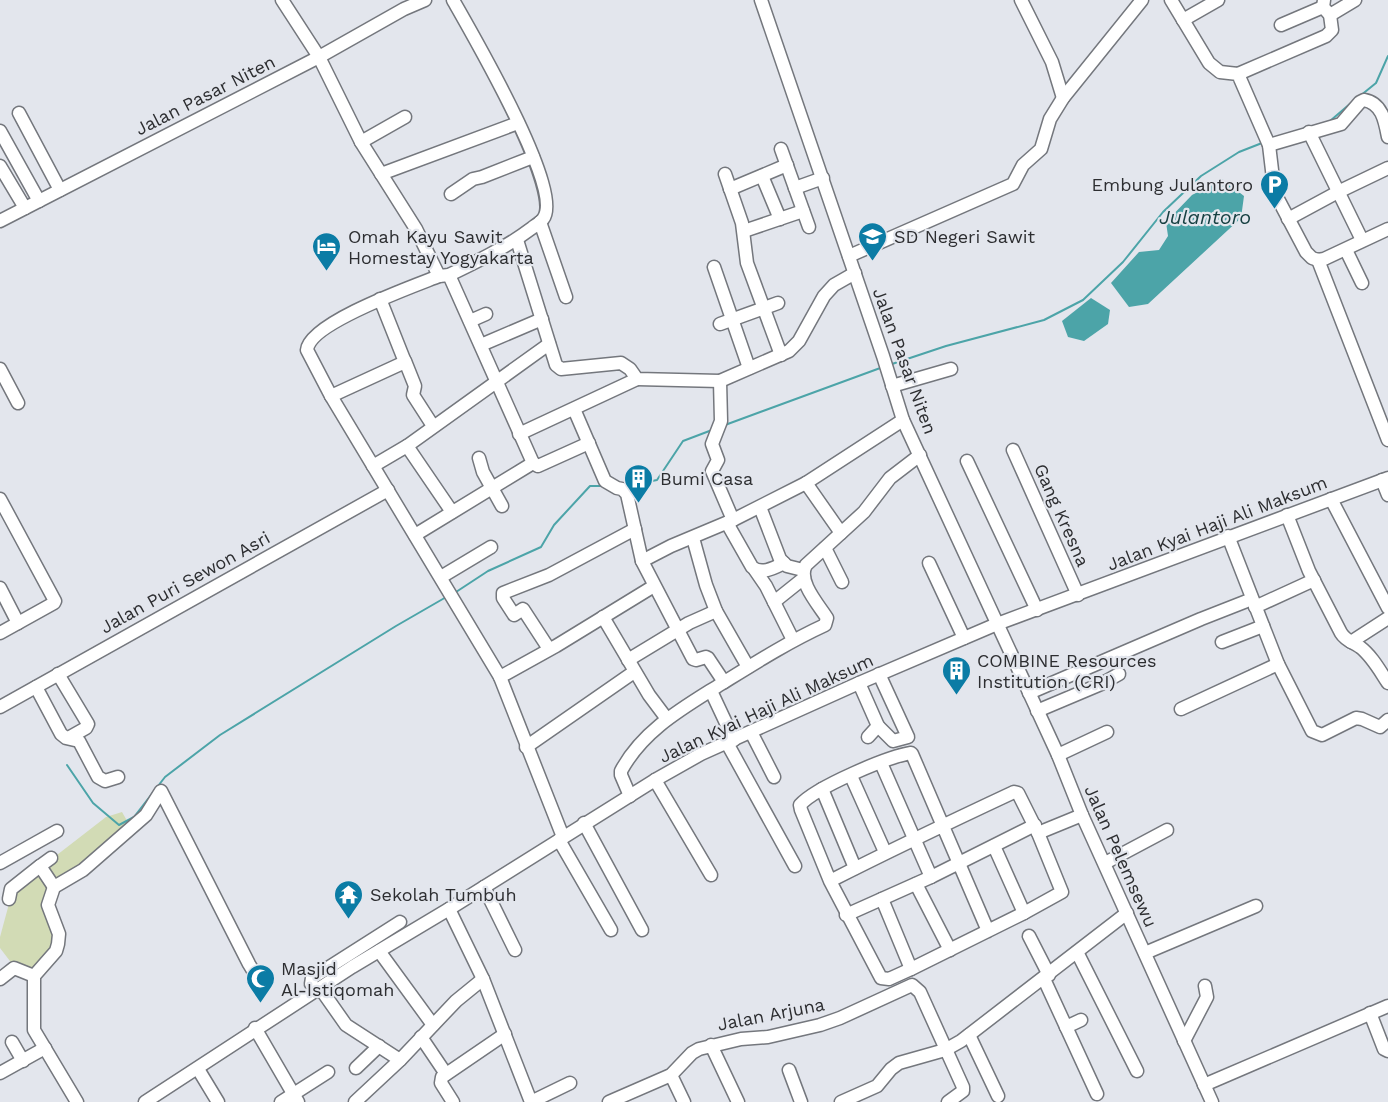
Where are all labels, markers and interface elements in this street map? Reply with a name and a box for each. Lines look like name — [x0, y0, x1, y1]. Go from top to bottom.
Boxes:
street label: Jalan Pasar Niten — [132, 51, 278, 139]
parking icon: Embung Julantoro — [1258, 168, 1290, 210]
place label: Embung Julantoro — [1092, 174, 1253, 195]
water label: Julantoro — [1159, 205, 1251, 229]
school or university icon: SD Negeri Sawit — [857, 220, 889, 262]
place label: Omah Kayu Sawit Homestay Yogyakarta — [348, 226, 534, 268]
place label: SD Negeri Sawit — [894, 226, 1036, 247]
hotel icon: Omah Kayu Sawit Homestay Yogyakarta — [311, 230, 343, 272]
street label: Jalan Pasar Niten — [869, 285, 941, 437]
street label: Gang Kresna — [1030, 460, 1094, 570]
building icon: Bumi Casa — [623, 462, 655, 504]
place label: Bumi Casa — [660, 468, 753, 489]
street label: Jalan Kyai Haji Ali Maksum — [1104, 471, 1330, 575]
street label: Jalan Puri Sewon Asri — [97, 527, 273, 637]
street label: Jalan Kyai Haji Ali Maksum — [656, 649, 876, 767]
place label: COMBINE Resources Institution (CRI) — [977, 650, 1157, 692]
building icon: COMBINE Resources Institution (CRI) — [940, 654, 972, 696]
street label: Jalan Pelemsewu — [1080, 782, 1162, 930]
temple icon: Sekolah Tumbuh — [333, 878, 365, 920]
place label: Sekolah Tumbuh — [370, 884, 517, 905]
place label: Masjid Al-Istiqomah — [281, 958, 394, 1000]
mosque icon: Masjid Al-Istiqomah — [244, 962, 276, 1004]
street label: Jalan Arjuna — [716, 993, 826, 1035]

